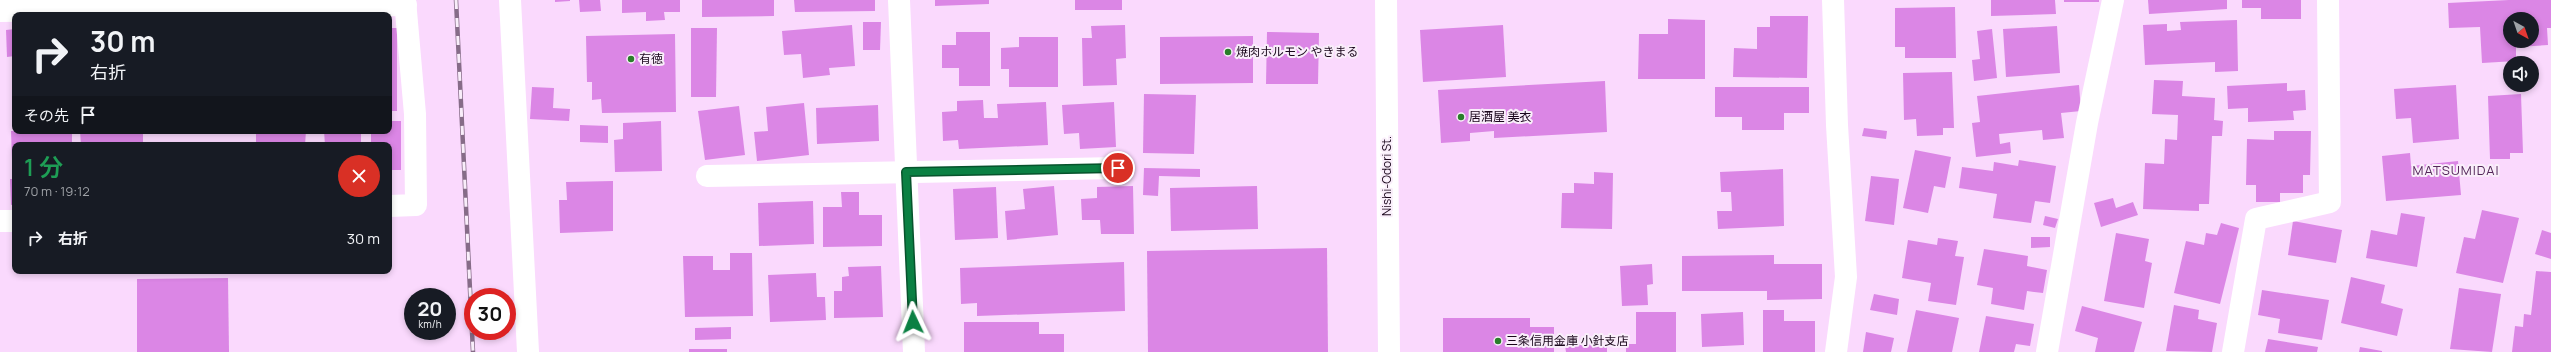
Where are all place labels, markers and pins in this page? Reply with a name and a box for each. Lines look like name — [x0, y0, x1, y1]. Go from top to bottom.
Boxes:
place label: 焼肉ホルモン やきまる — [1236, 43, 1358, 60]
marker: 焼肉ホルモン やきまる — [1223, 47, 1233, 57]
place label: 有徳 — [639, 50, 663, 67]
marker: 有徳 — [626, 54, 636, 64]
place label: 居酒屋 美衣 — [1469, 108, 1531, 125]
marker: 居酒屋 美衣 — [1456, 112, 1466, 122]
pin — [1101, 151, 1135, 185]
place label: 三条信用金庫 小針支店 — [1506, 332, 1628, 349]
marker: 三条信用金庫 小針支店 — [1493, 336, 1503, 346]

